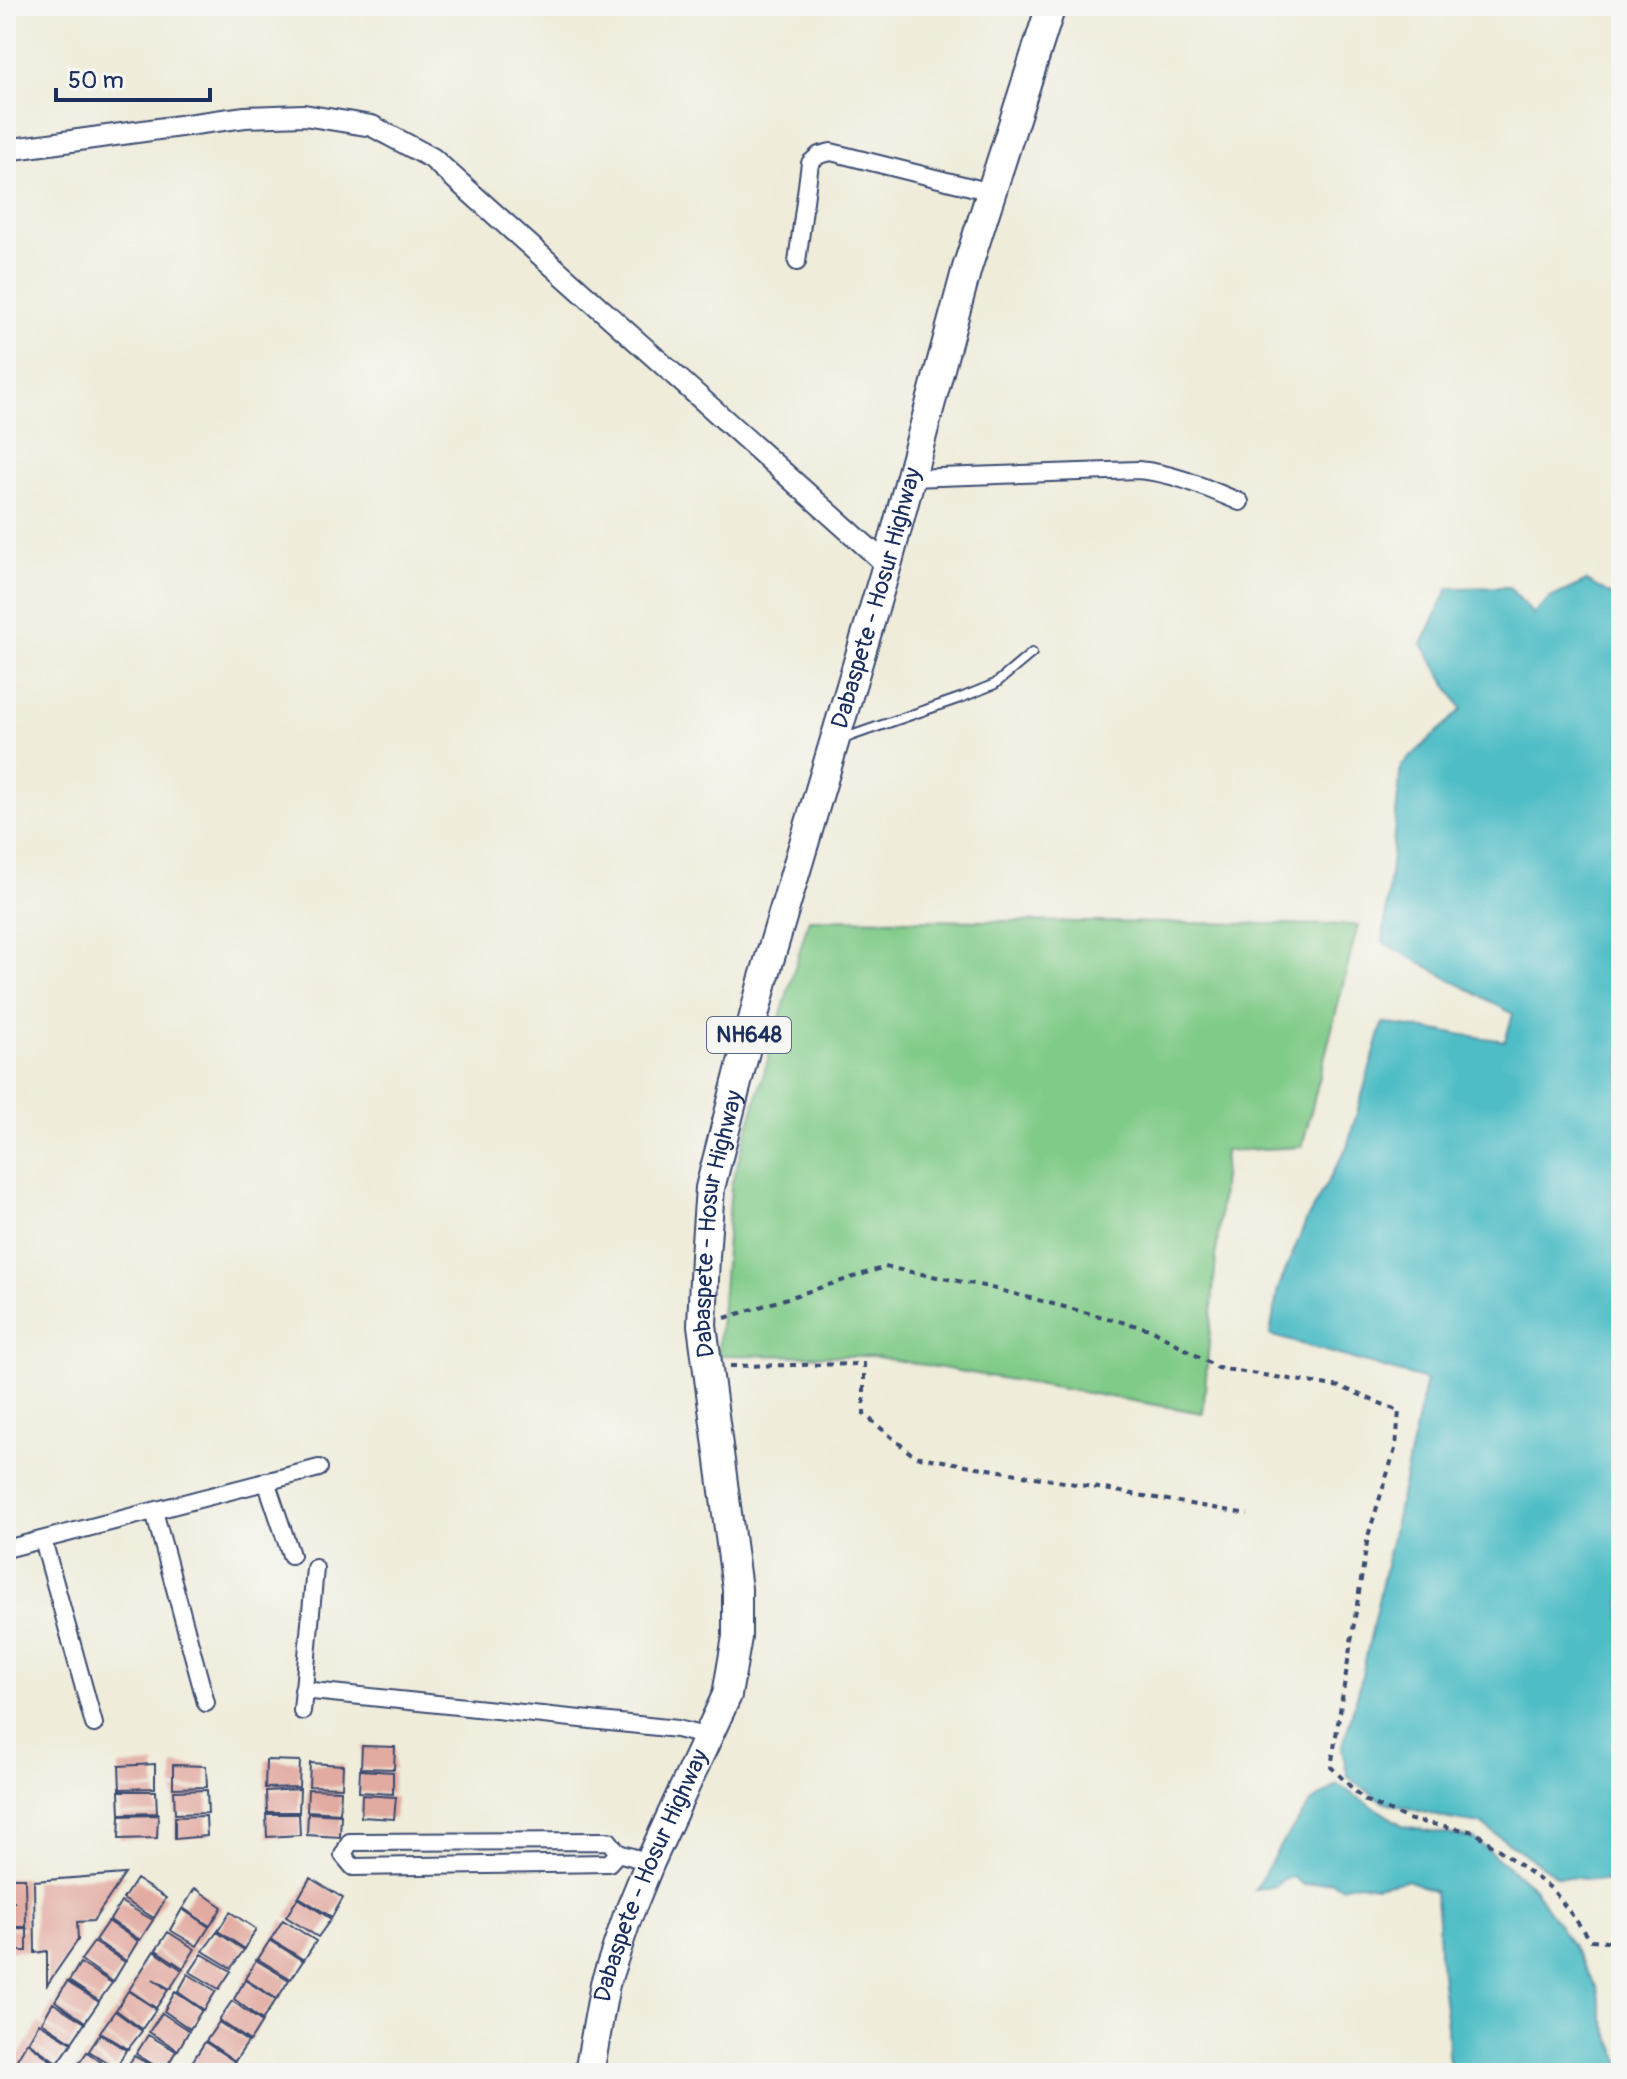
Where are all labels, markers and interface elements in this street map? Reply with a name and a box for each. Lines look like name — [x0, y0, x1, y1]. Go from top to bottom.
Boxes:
scale bar — [56, 52, 210, 102]
text: 50 m — [68, 66, 124, 95]
street label: Dabaspete - Hosur Highway — [825, 464, 927, 732]
road number: NH648 — [707, 1017, 791, 1053]
street label: Dabaspete - Hosur Highway — [687, 1087, 749, 1359]
street label: Dabaspete - Hosur Highway — [588, 1745, 714, 2004]

